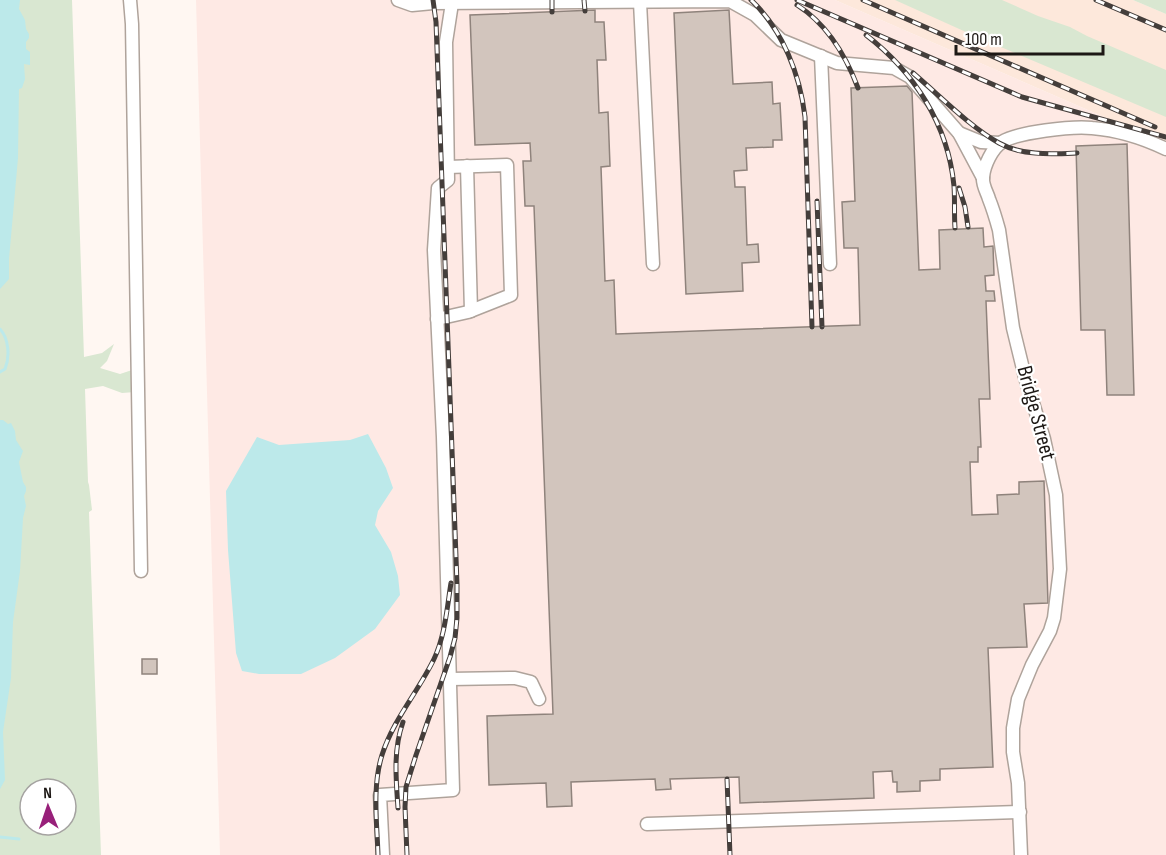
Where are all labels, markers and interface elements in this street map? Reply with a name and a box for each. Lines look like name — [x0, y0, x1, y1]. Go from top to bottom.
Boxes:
scale bar — [956, 18, 1103, 56]
text: 100 m — [965, 29, 1002, 50]
street label: Bridge Street — [1010, 363, 1062, 464]
north arrow — [18, 777, 78, 837]
text: N — [43, 784, 52, 803]

